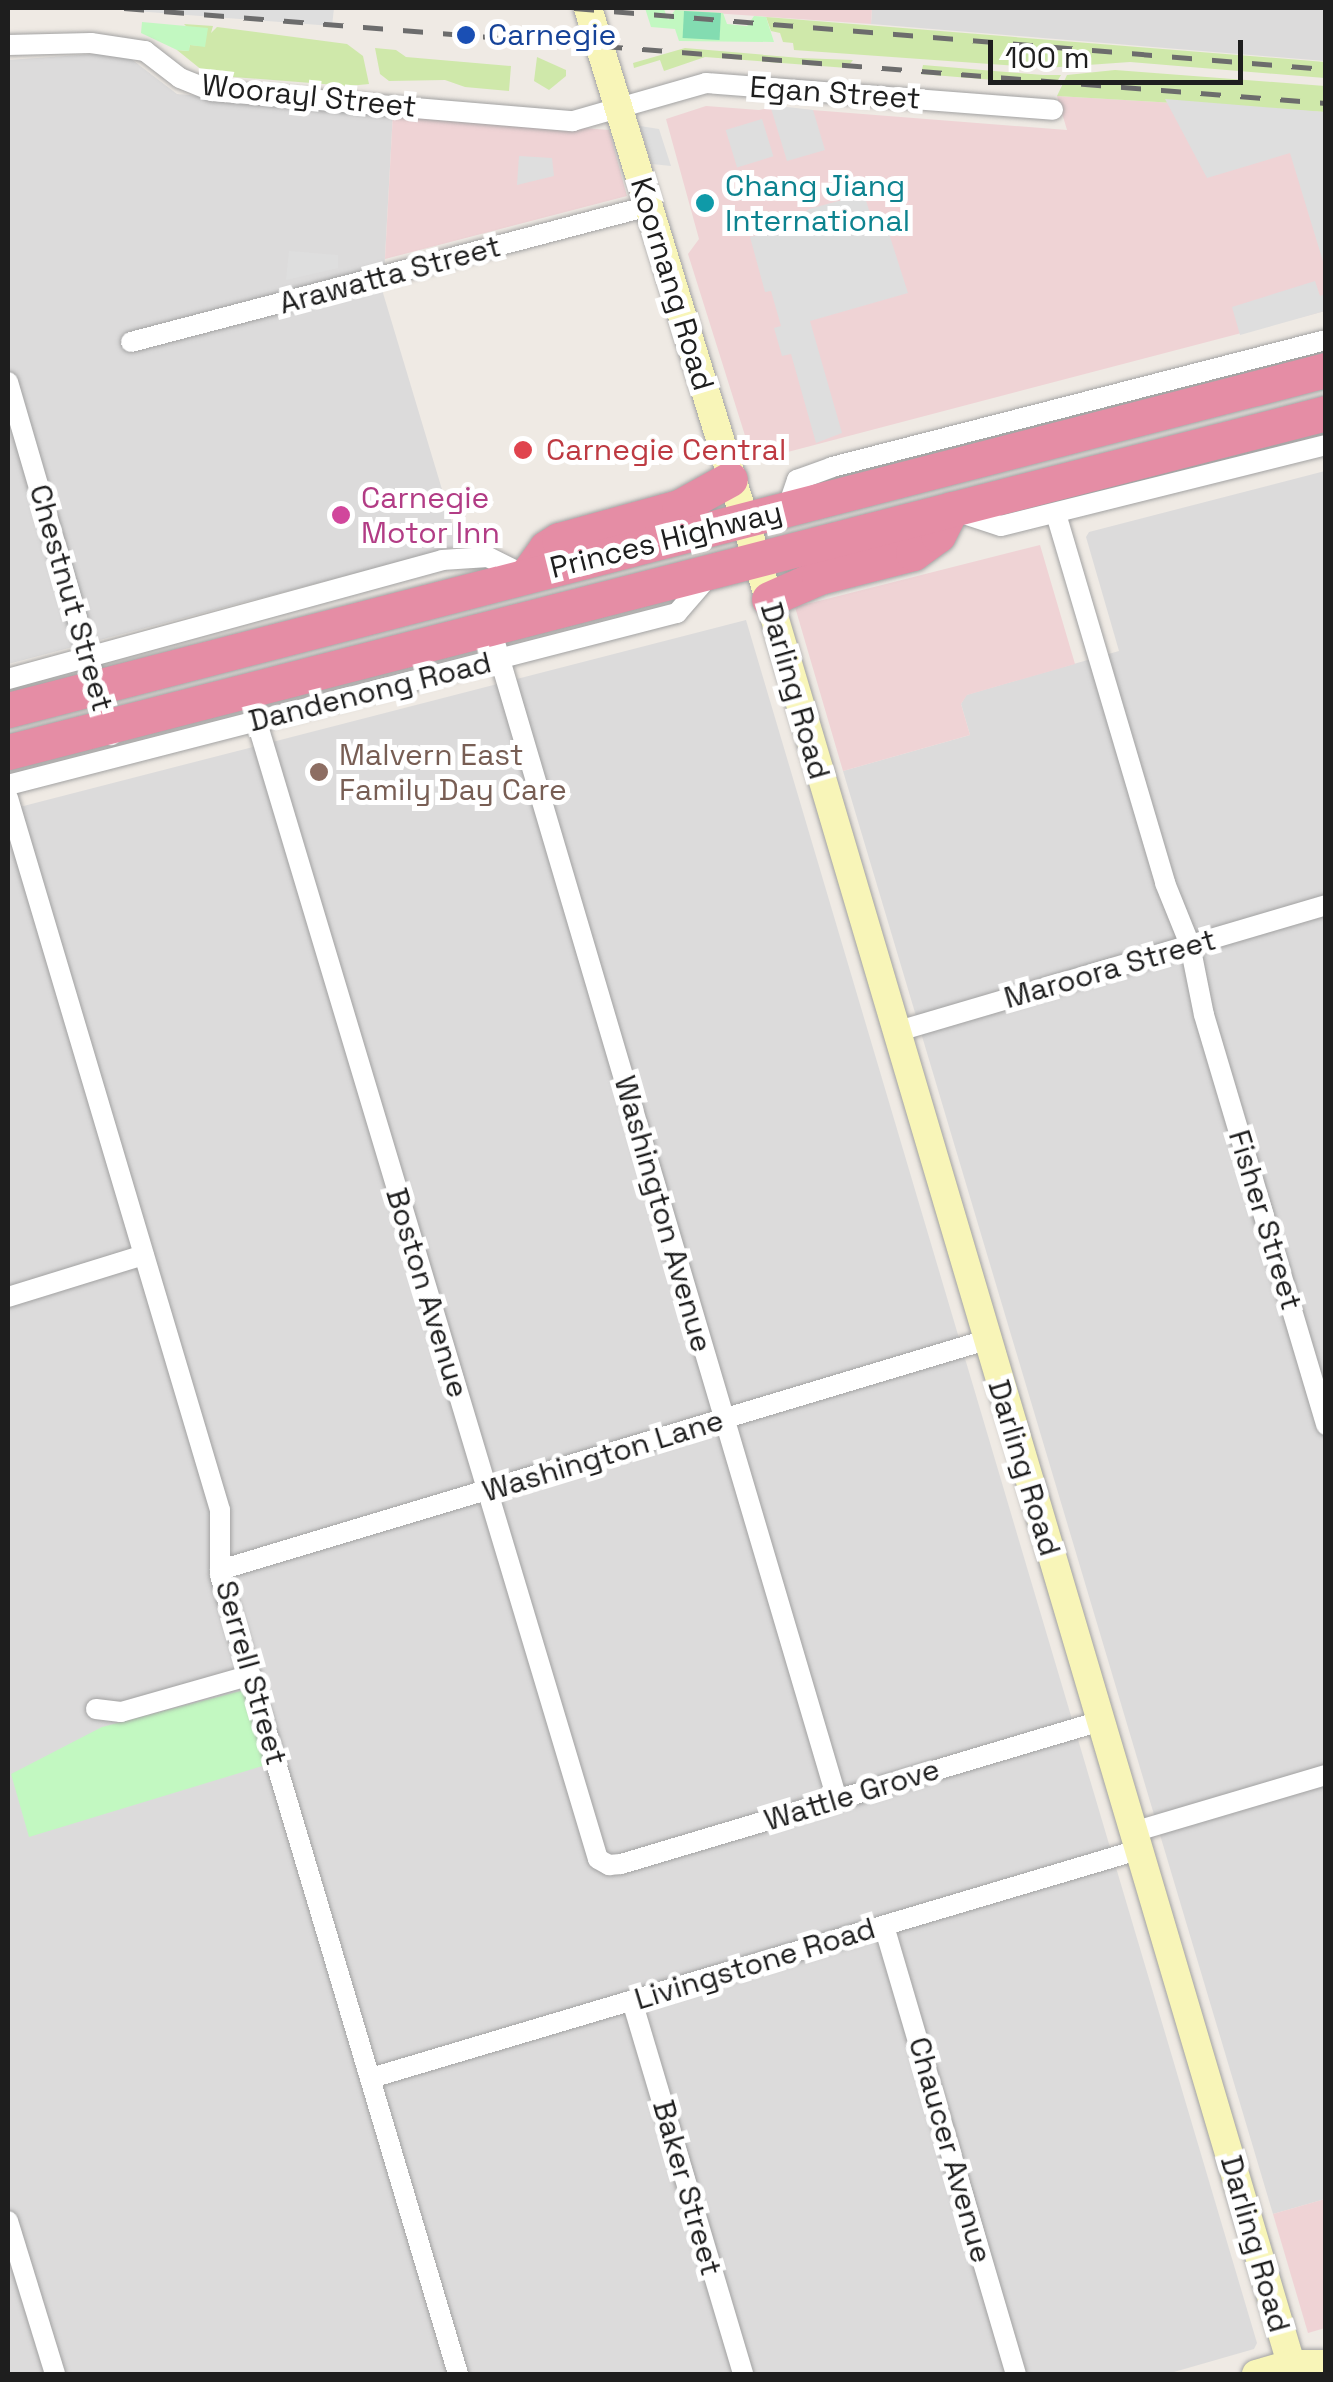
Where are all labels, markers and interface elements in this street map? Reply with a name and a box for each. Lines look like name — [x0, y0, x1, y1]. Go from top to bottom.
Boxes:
place label: Carnegie — [488, 17, 616, 53]
scale bar — [993, 20, 1248, 82]
marker: Carnegie — [453, 22, 479, 48]
text: 100 m — [1005, 38, 1090, 77]
street label: Woorayl Street — [200, 67, 418, 125]
street label: Egan Street — [748, 69, 922, 117]
place label: Chang Jiang International — [725, 168, 910, 238]
street label: Koornang Road — [623, 173, 721, 395]
marker: Chang Jiang International — [694, 192, 716, 214]
street label: Arawatta Street — [275, 228, 505, 322]
place label: Carnegie Central — [546, 432, 786, 468]
marker: Carnegie Central — [510, 437, 536, 463]
street label: Chestnut Street — [21, 480, 121, 716]
place label: Carnegie Motor Inn — [361, 480, 500, 550]
street label: Princes Highway — [546, 494, 786, 586]
marker: Carnegie Motor Inn — [330, 504, 352, 526]
street label: Darling Road — [753, 598, 837, 784]
street label: Dandenong Road — [245, 644, 495, 740]
place label: Malvern East Family Day Care — [339, 737, 567, 808]
marker: Malvern East Family Day Care — [308, 761, 330, 783]
street label: Maroora Street — [1000, 922, 1220, 1016]
street label: Washington Avenue — [606, 1072, 720, 1356]
street label: Fisher Street — [1221, 1126, 1309, 1314]
street label: Boston Avenue — [378, 1184, 476, 1402]
street label: Darling Road — [980, 1376, 1068, 1560]
street label: Washington Lane — [478, 1402, 728, 1510]
street label: Serrell Street — [207, 1577, 295, 1769]
street label: Wattle Grove — [760, 1751, 944, 1839]
street label: Livingstone Road — [630, 1910, 880, 2018]
street label: Chaucer Avenue — [901, 2033, 999, 2267]
street label: Baker Street — [645, 2096, 729, 2280]
street label: Darling Road — [1213, 2151, 1297, 2337]

